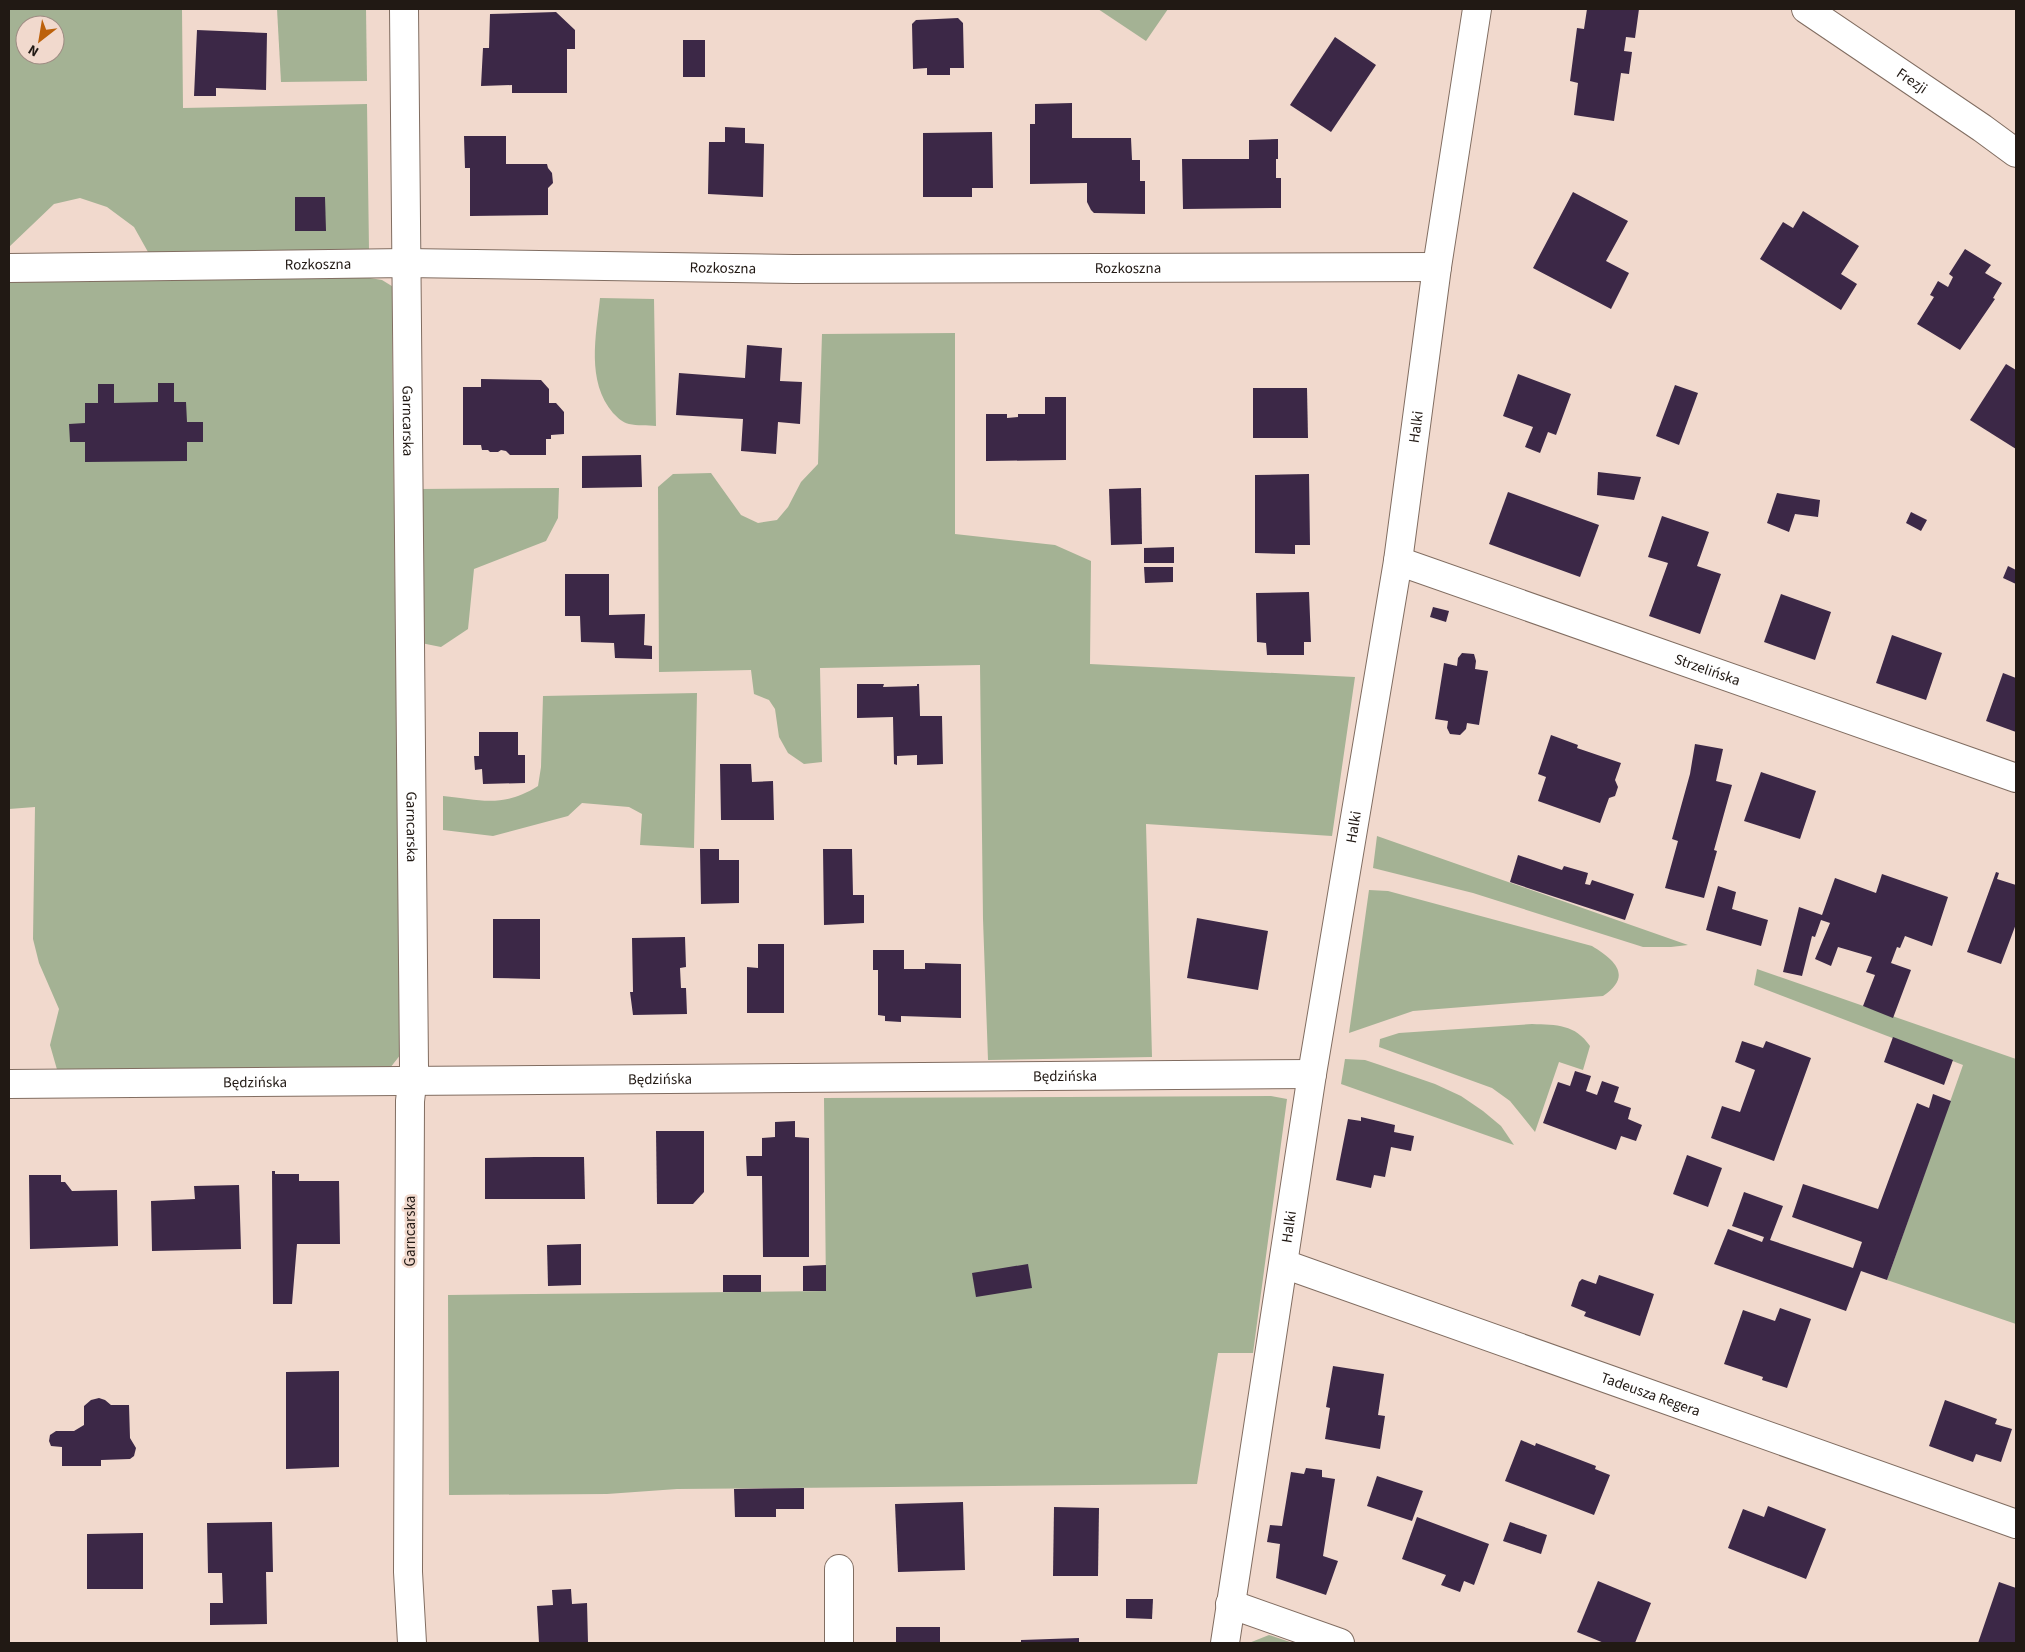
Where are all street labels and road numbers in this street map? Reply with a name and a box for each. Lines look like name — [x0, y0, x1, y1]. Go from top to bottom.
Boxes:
street label: Frezji — [1892, 63, 1931, 99]
street label: Rozkoszna — [285, 254, 351, 276]
street label: Rozkoszna — [689, 257, 756, 279]
street label: Rozkoszna — [1095, 258, 1161, 279]
street label: Garncarska — [397, 385, 418, 456]
street label: Halki — [1404, 410, 1429, 444]
street label: Strzelińska — [1672, 649, 1743, 691]
street label: Garncarska — [400, 791, 422, 862]
street label: Halki — [1341, 809, 1367, 845]
street label: Będzińska — [1033, 1066, 1097, 1087]
street label: Będzińska — [628, 1069, 692, 1090]
street label: Będzińska — [223, 1072, 287, 1093]
street label: Garncarska — [400, 1196, 421, 1266]
street label: Halki — [1276, 1209, 1302, 1244]
street label: Tadeusza Regera — [1598, 1367, 1703, 1422]

